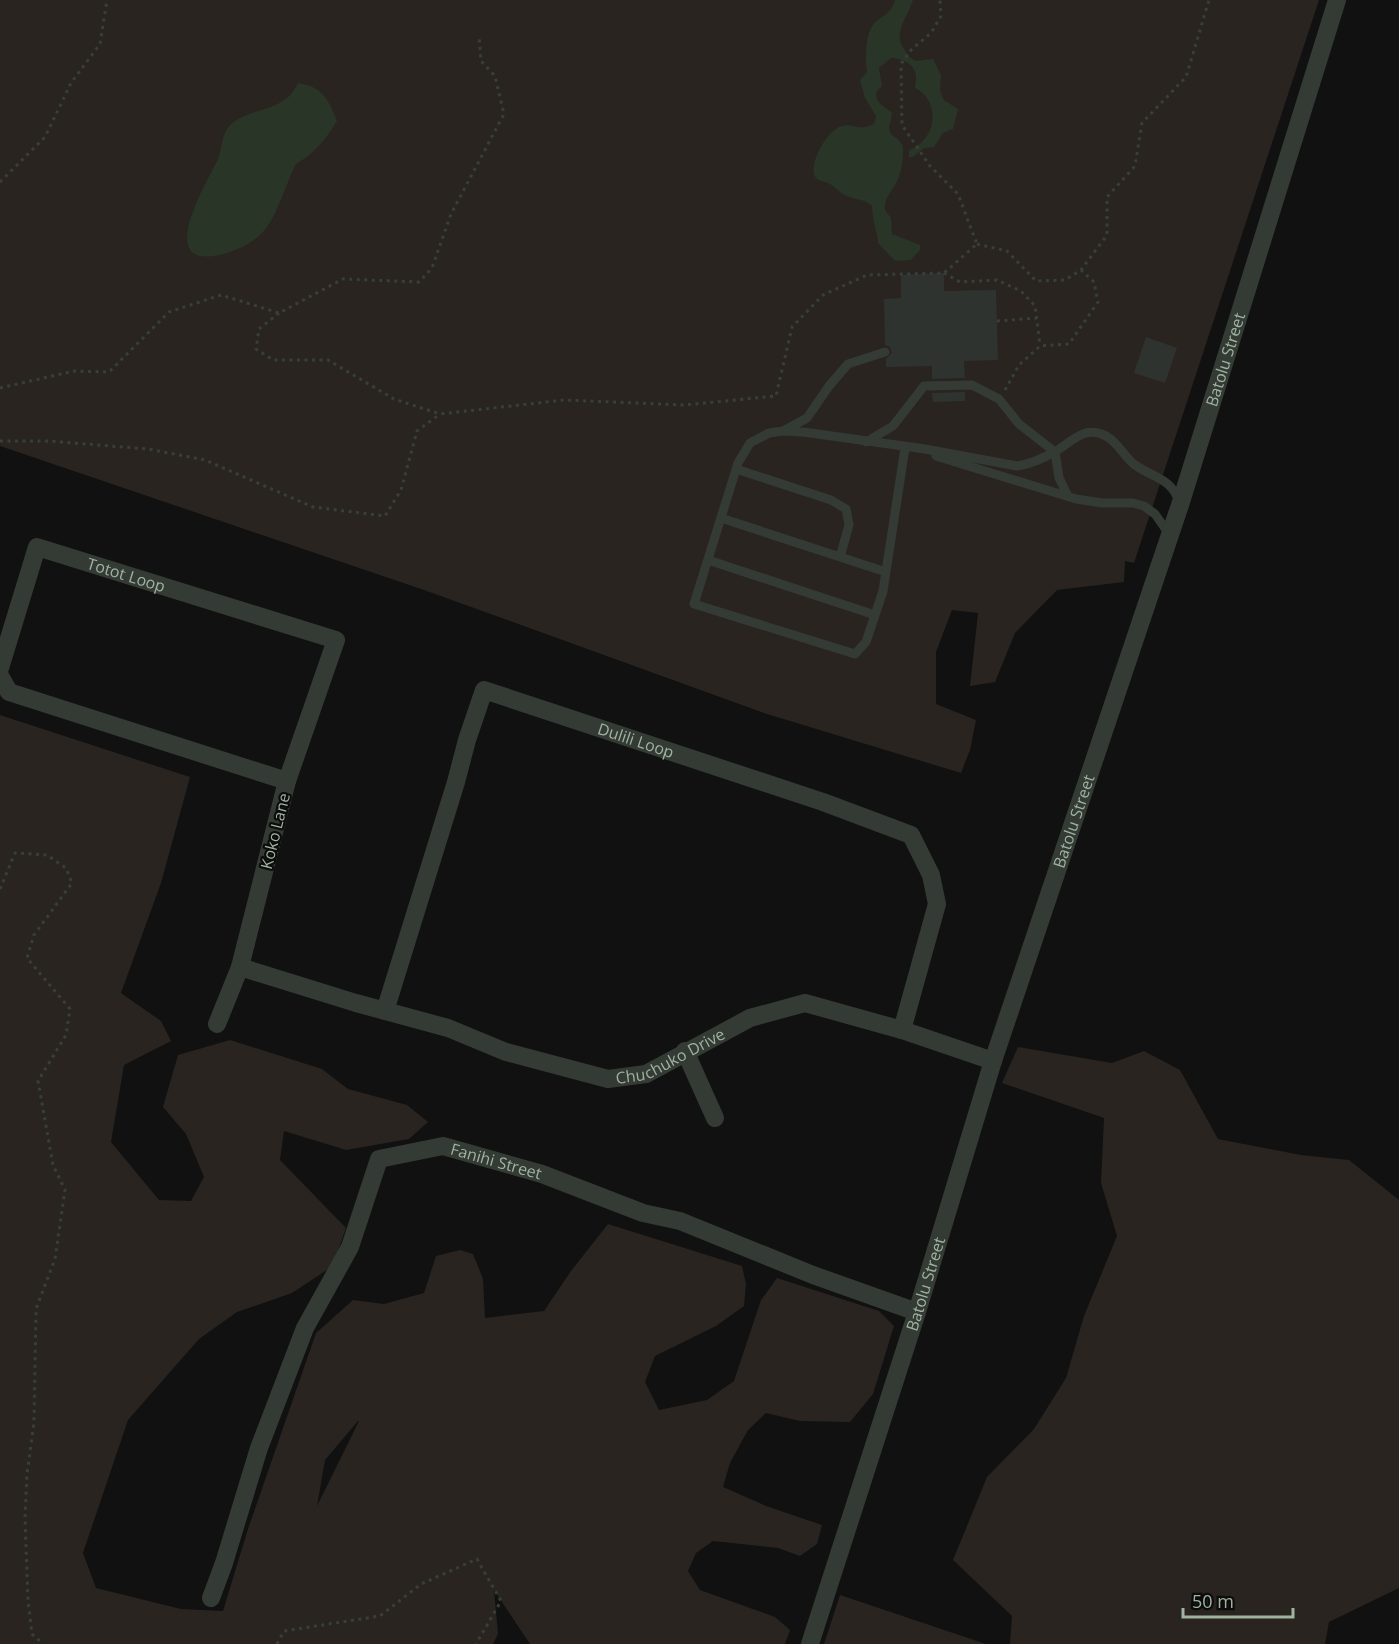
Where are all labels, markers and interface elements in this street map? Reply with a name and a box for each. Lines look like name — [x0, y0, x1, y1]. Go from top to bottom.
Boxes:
street label: Batolu Street — [1200, 310, 1250, 409]
street label: Totot Loop — [84, 552, 168, 597]
street label: Dulili Loop — [595, 717, 677, 763]
street label: Batolu Street — [1048, 771, 1100, 871]
street label: Koko Lane — [255, 791, 295, 871]
street label: Chuchuko Drive — [614, 1023, 729, 1089]
street label: Fanihi Street — [448, 1138, 545, 1184]
street label: Batolu Street — [901, 1234, 950, 1334]
scale bar — [1183, 1581, 1292, 1619]
text: 50 m — [1192, 1589, 1234, 1613]

